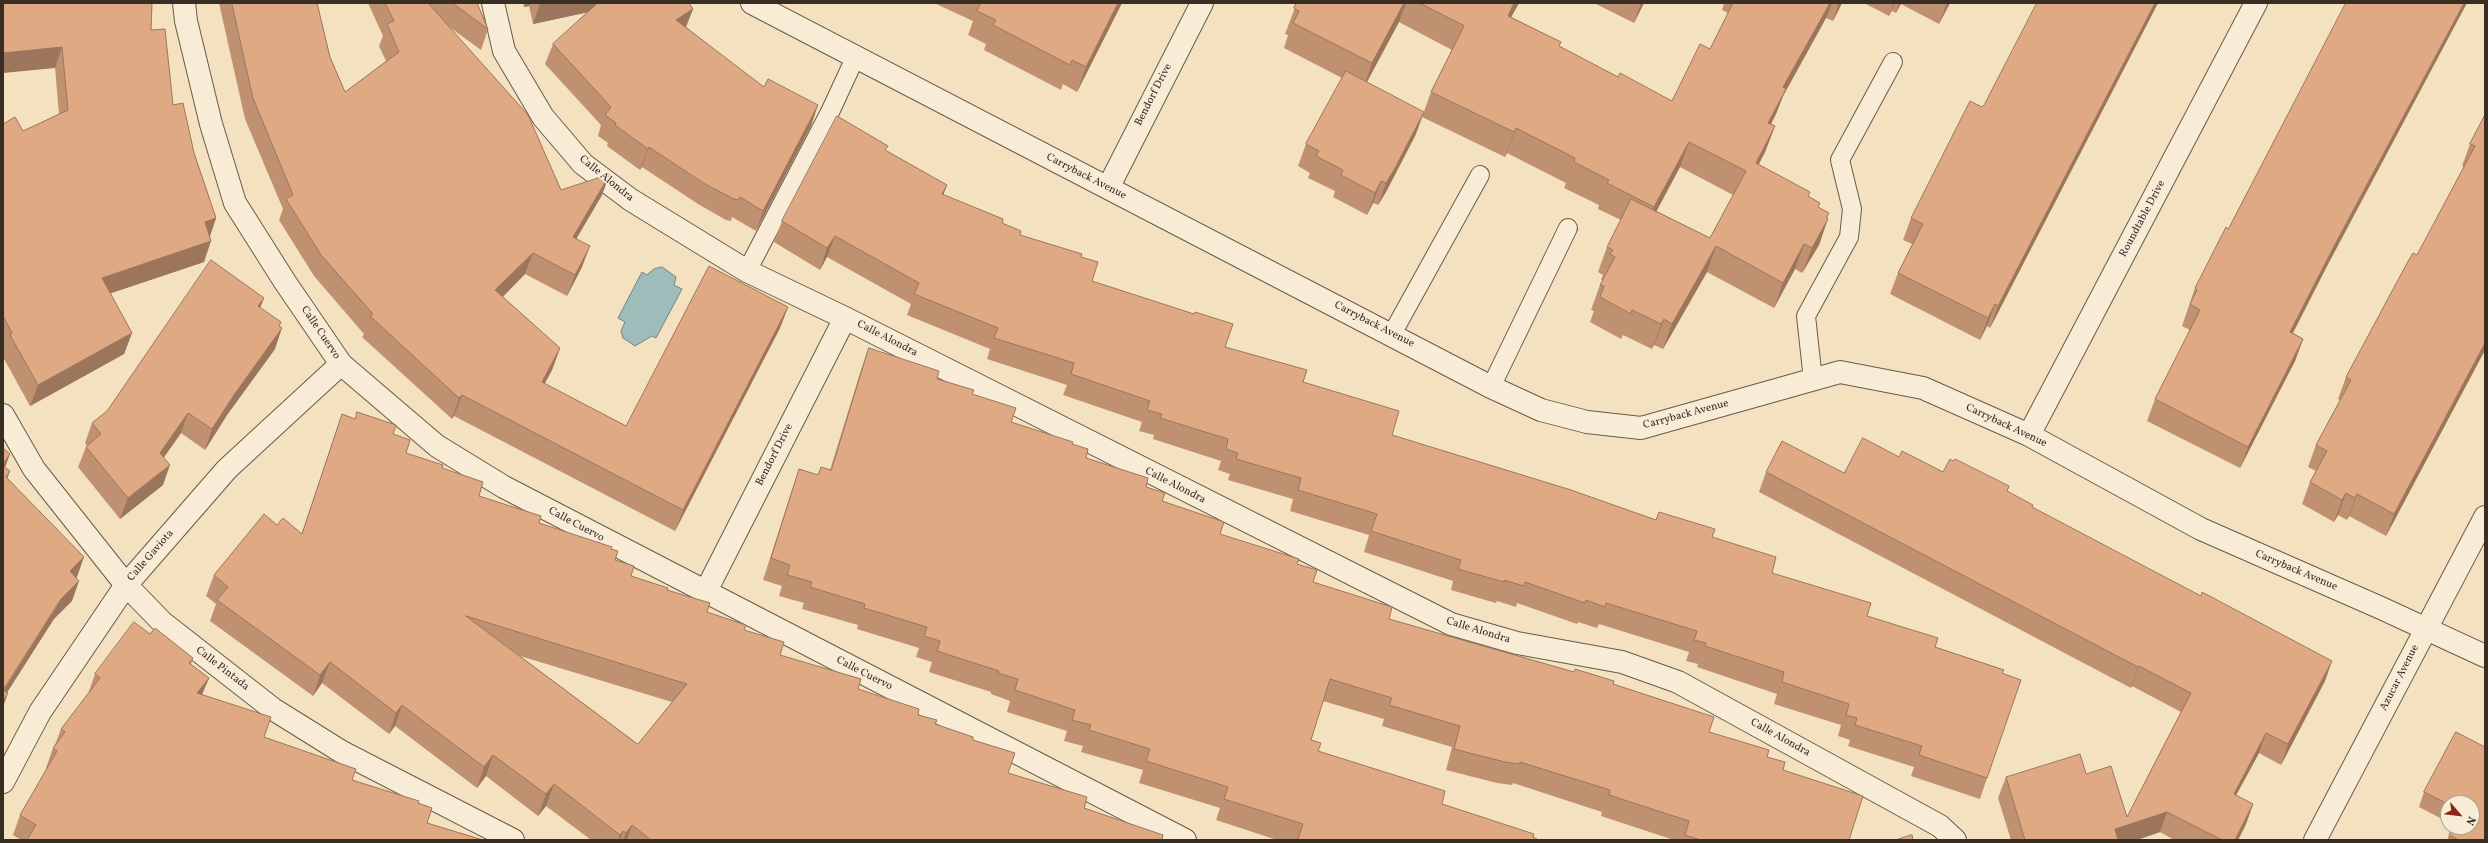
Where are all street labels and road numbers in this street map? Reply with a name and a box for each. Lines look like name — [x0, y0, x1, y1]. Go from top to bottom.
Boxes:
street label: Bendorf Drive — [1133, 62, 1175, 128]
street label: Carryback Avenue — [1044, 151, 1128, 203]
street label: Calle Alondra — [576, 153, 636, 205]
street label: Roundtable Drive — [2117, 178, 2169, 260]
street label: Carryback Avenue — [1332, 299, 1416, 351]
street label: Calle Cuervo — [297, 304, 343, 362]
street label: Calle Alondra — [854, 318, 920, 360]
street label: Carryback Avenue — [1642, 397, 1730, 433]
street label: Carryback Avenue — [1963, 401, 2049, 451]
street label: Bendorf Drive — [754, 422, 796, 488]
street label: Calle Alondra — [1142, 465, 1208, 507]
street label: Calle Cuervo — [546, 505, 606, 545]
street label: Calle Gaviota — [125, 527, 177, 585]
street label: Carryback Avenue — [2253, 548, 2339, 594]
street label: Calle Alondra — [1444, 615, 1512, 647]
street label: Azucar Avenue — [2378, 643, 2422, 713]
street label: Calle Pintada — [193, 644, 251, 694]
street label: Calle Cuervo — [834, 654, 894, 694]
street label: Calle Alondra — [1748, 716, 1812, 760]

